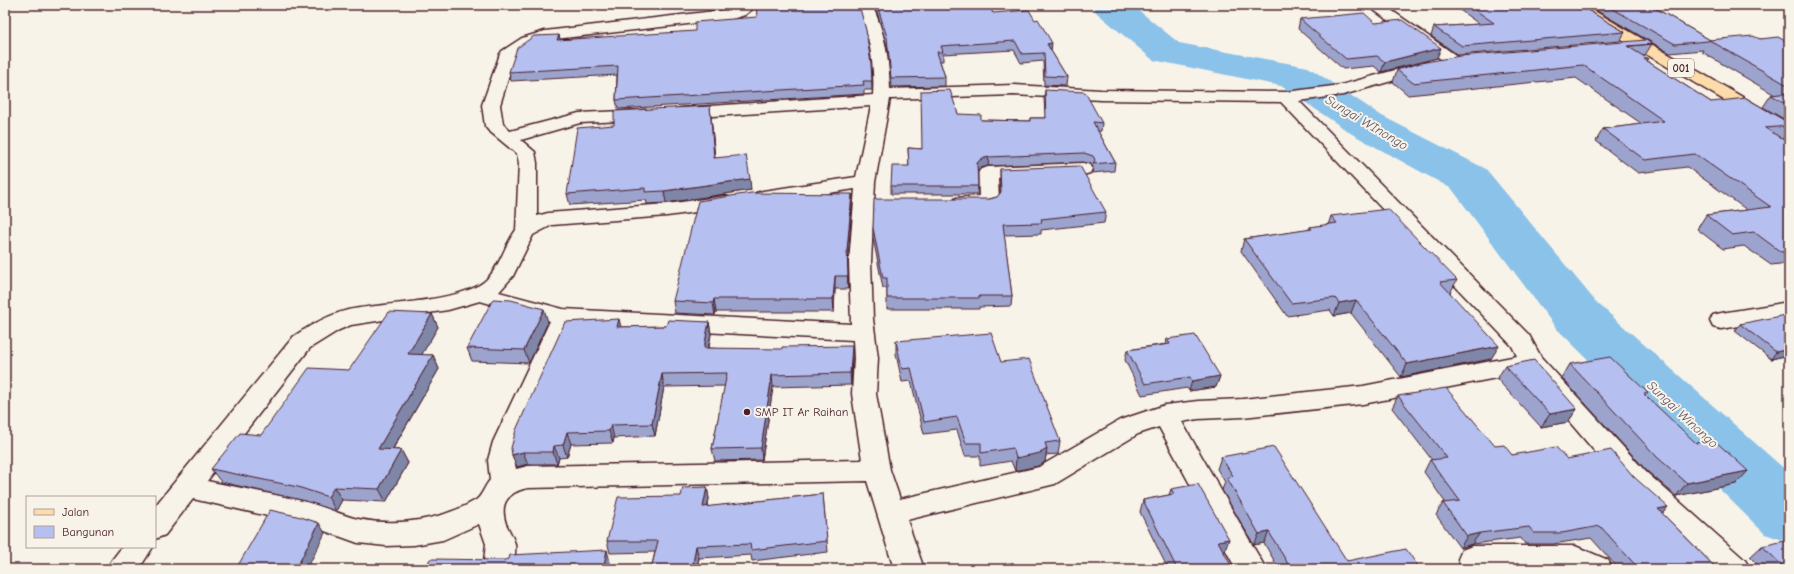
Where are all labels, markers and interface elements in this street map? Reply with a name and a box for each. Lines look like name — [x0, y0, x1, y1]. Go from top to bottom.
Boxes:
road number: 001 — [1668, 59, 1694, 77]
water label: Sungai WInongo — [1323, 92, 1411, 153]
water label: Sungai Winongo — [1644, 378, 1721, 451]
place label: SMP IT Ar Raihan — [755, 405, 848, 419]
marker: SMP IT Ar Raihan — [742, 407, 752, 417]
legend — [26, 496, 156, 548]
text: Jalan — [62, 505, 89, 519]
text: Bangunan — [62, 525, 114, 539]

